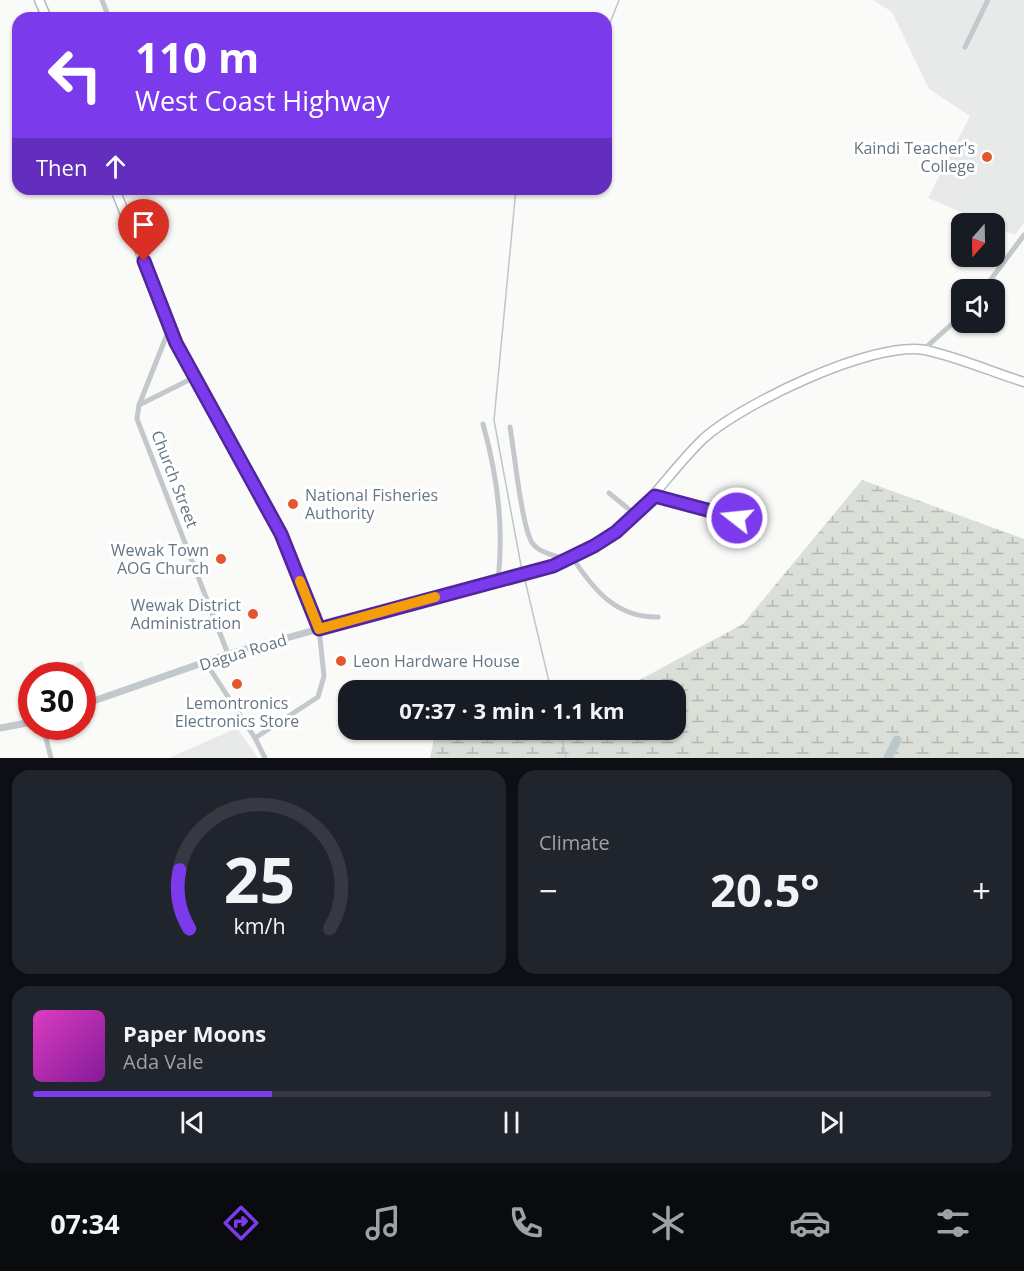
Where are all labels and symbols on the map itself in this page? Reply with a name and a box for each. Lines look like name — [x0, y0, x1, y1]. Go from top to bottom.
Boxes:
place label: Kaindi Teacher's College — [854, 137, 975, 177]
marker: Kaindi Teacher's College — [980, 150, 994, 164]
pin — [118, 199, 169, 261]
north arrow — [951, 213, 1005, 267]
street label: Church Street — [146, 427, 204, 531]
place label: National Fisheries Authority — [305, 484, 438, 524]
position arrow — [705, 486, 769, 550]
marker: National Fisheries Authority — [286, 497, 300, 511]
place label: Wewak Town AOG Church — [111, 539, 209, 579]
marker: Wewak Town AOG Church — [214, 552, 228, 566]
place label: Wewak District Administration — [130, 594, 241, 634]
marker: Wewak District Administration — [246, 607, 260, 621]
street label: Dagua Road — [197, 628, 289, 676]
place label: Leon Hardware House — [353, 650, 520, 672]
marker: Leon Hardware House — [334, 654, 348, 668]
speed limit sign: 30 — [18, 662, 96, 740]
marker: Lemontronics Electronics Store — [230, 677, 244, 691]
place label: Lemontronics Electronics Store — [175, 692, 299, 732]

